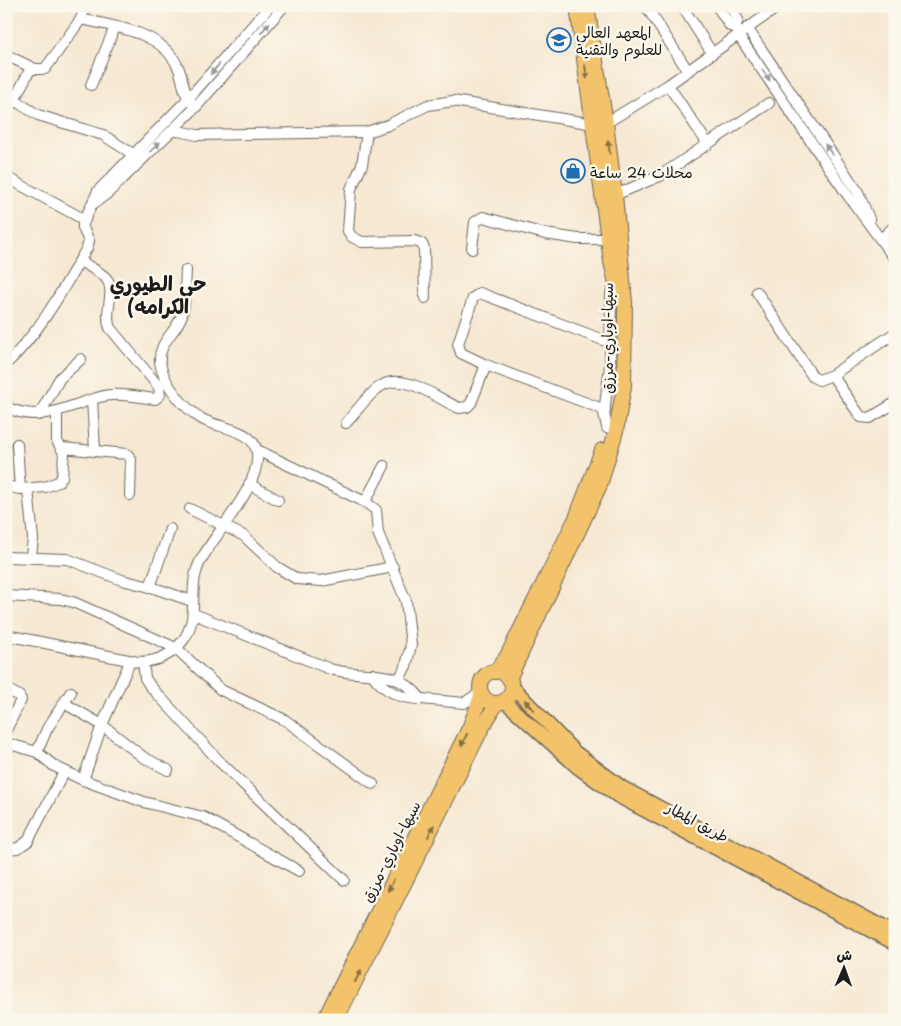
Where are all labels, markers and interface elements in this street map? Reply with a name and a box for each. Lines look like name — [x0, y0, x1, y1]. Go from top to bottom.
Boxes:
place label: المعهد العالي للعلوم والتقنية — [576, 20, 662, 62]
one-way arrow — [259, 22, 271, 34]
school or university icon: المعهد العالي للعلوم والتقنية — [546, 27, 572, 53]
one-way arrow — [209, 63, 220, 76]
one-way arrow — [583, 64, 591, 80]
one-way arrow — [761, 68, 771, 82]
one-way arrow — [605, 139, 613, 155]
one-way arrow — [149, 142, 161, 154]
one-way arrow — [824, 143, 834, 157]
shop icon: محلات 24 ساعة — [560, 158, 586, 184]
place label: محلات 24 ساعة — [590, 160, 693, 183]
district label: حي الطيوري (الكرامه — [110, 268, 206, 321]
street label: سبها-اوباري-مرزق — [595, 282, 619, 394]
one-way arrow — [523, 700, 535, 712]
one-way arrow — [460, 732, 468, 747]
street label: طريق المطار — [662, 794, 733, 847]
street label: سبها-اوباري-مرزق — [354, 796, 426, 906]
one-way arrow — [427, 824, 435, 838]
one-way arrow — [387, 878, 395, 892]
north arrow — [818, 944, 868, 994]
text: ش — [836, 944, 853, 965]
one-way arrow — [354, 969, 362, 983]

